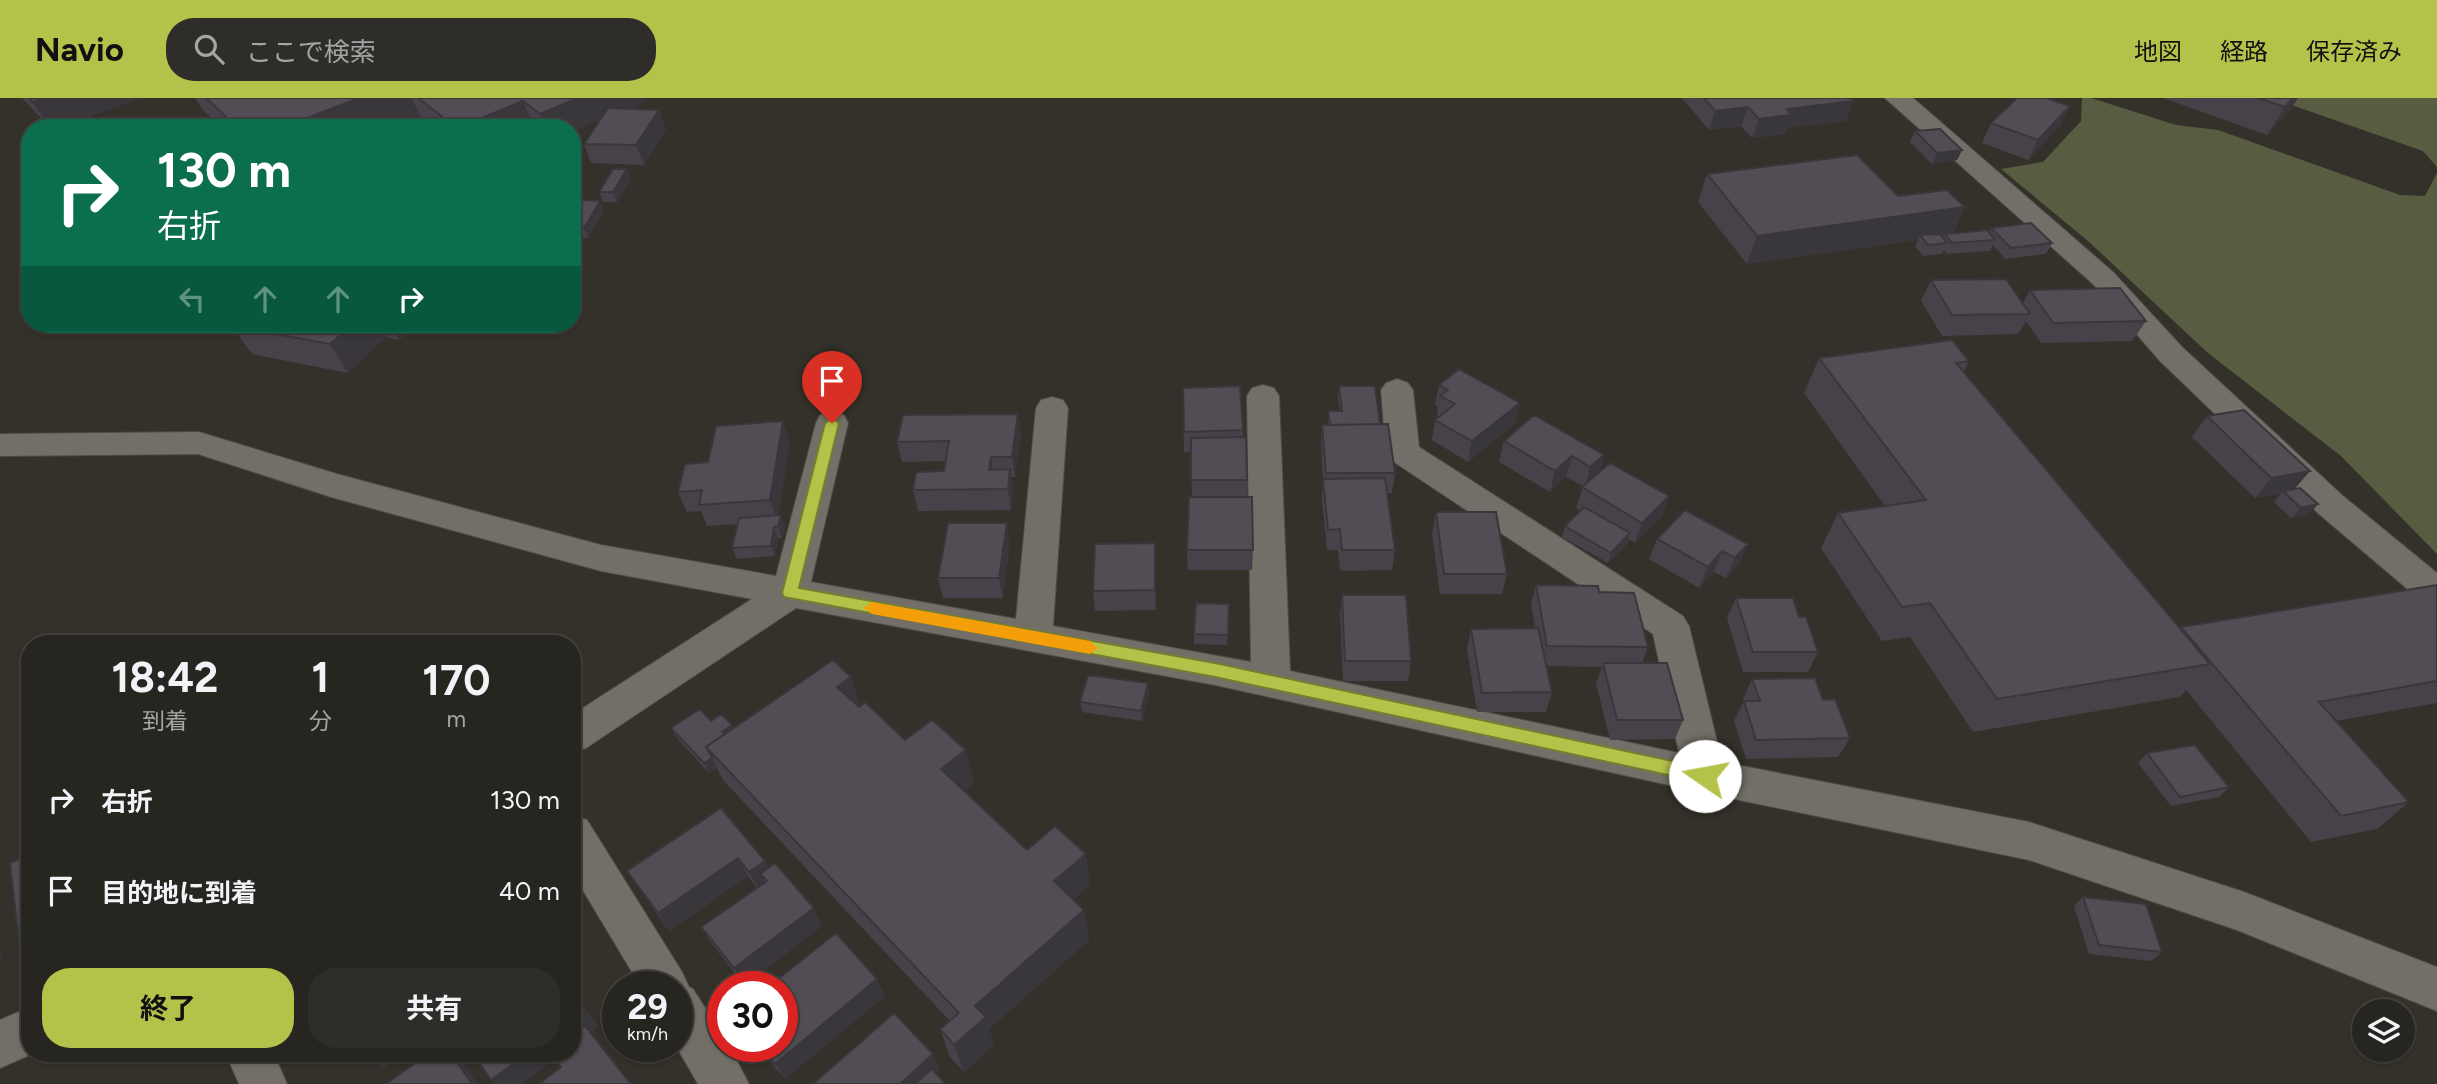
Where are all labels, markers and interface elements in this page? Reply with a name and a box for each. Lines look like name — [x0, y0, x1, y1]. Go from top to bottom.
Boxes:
search box — [166, 18, 656, 81]
text: Navio — [35, 30, 124, 69]
icon: search — [190, 30, 228, 68]
text: ここで検索 — [246, 36, 376, 68]
text: 地図 — [2134, 37, 2182, 66]
text: 経路 — [2220, 37, 2268, 66]
text: 保存済み — [2306, 37, 2402, 66]
text: 130 m — [157, 140, 291, 199]
icon: right — [42, 147, 133, 238]
text: 右折 — [157, 207, 221, 245]
icon: left — [173, 280, 211, 318]
icon: ahead — [246, 280, 284, 318]
icon: ahead — [319, 280, 357, 318]
icon: right — [392, 280, 430, 318]
pin — [802, 351, 862, 423]
icon: arrive — [813, 362, 851, 400]
text: 18:42 — [111, 652, 218, 703]
text: 1 — [311, 652, 329, 703]
text: 170 — [422, 655, 491, 706]
text: m — [447, 705, 466, 733]
text: 到着 — [142, 707, 188, 735]
text: 分 — [309, 707, 332, 735]
position arrow — [1668, 739, 1742, 813]
icon: right — [42, 781, 80, 819]
text: 130 m — [490, 784, 560, 816]
text: 右折 — [101, 786, 153, 818]
icon: arrive — [42, 872, 80, 910]
text: 40 m — [499, 875, 560, 907]
text: 目的地に到着 — [101, 877, 257, 909]
button: 終了 — [42, 968, 294, 1048]
button: 共有 — [308, 968, 560, 1048]
speed limit sign: 30 — [707, 971, 798, 1062]
text: 29 — [627, 986, 668, 1028]
map controls — [2352, 999, 2415, 1062]
button: layers — [2352, 999, 2415, 1062]
text: km/h — [627, 1023, 668, 1045]

